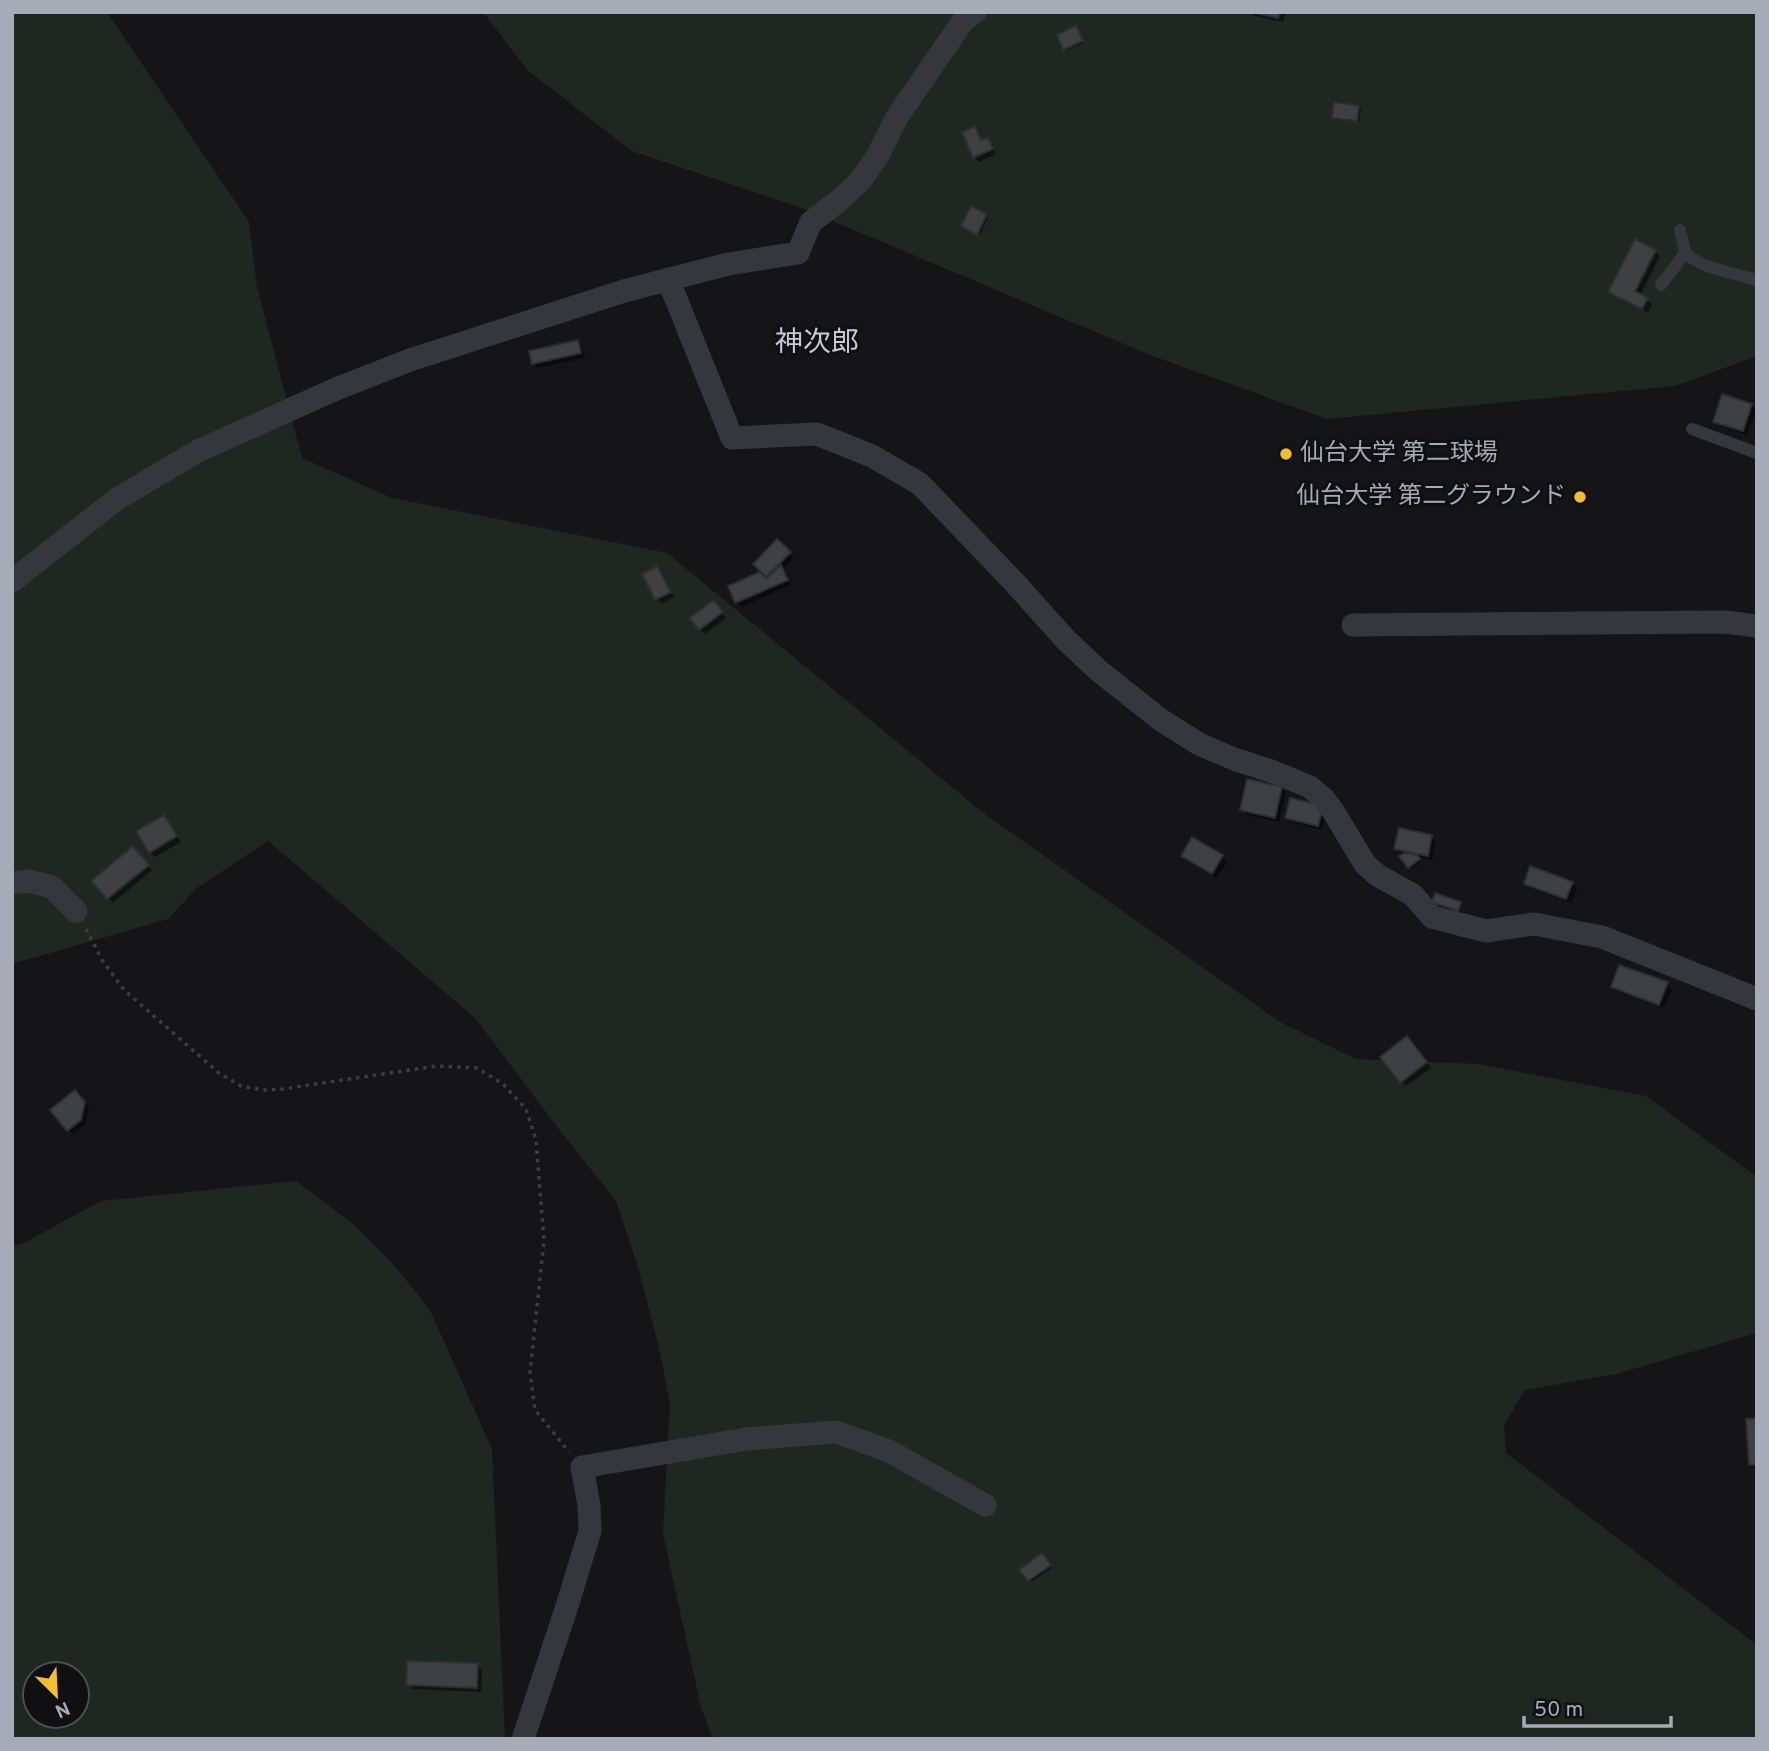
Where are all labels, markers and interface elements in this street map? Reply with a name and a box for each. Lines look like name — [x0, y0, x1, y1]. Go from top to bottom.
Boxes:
district label: 神次郎 — [775, 326, 859, 362]
place label: 仙台大学 第二球場 — [1300, 439, 1498, 469]
marker: 仙台大学 第二球場 — [1278, 446, 1294, 462]
place label: 仙台大学 第二グラウンド — [1296, 482, 1566, 512]
marker: 仙台大学 第二グラウンド — [1572, 489, 1588, 505]
north arrow — [21, 1660, 91, 1730]
scale bar — [1524, 1684, 1671, 1728]
text: N — [51, 1695, 73, 1722]
text: 50 m — [1534, 1697, 1583, 1724]

